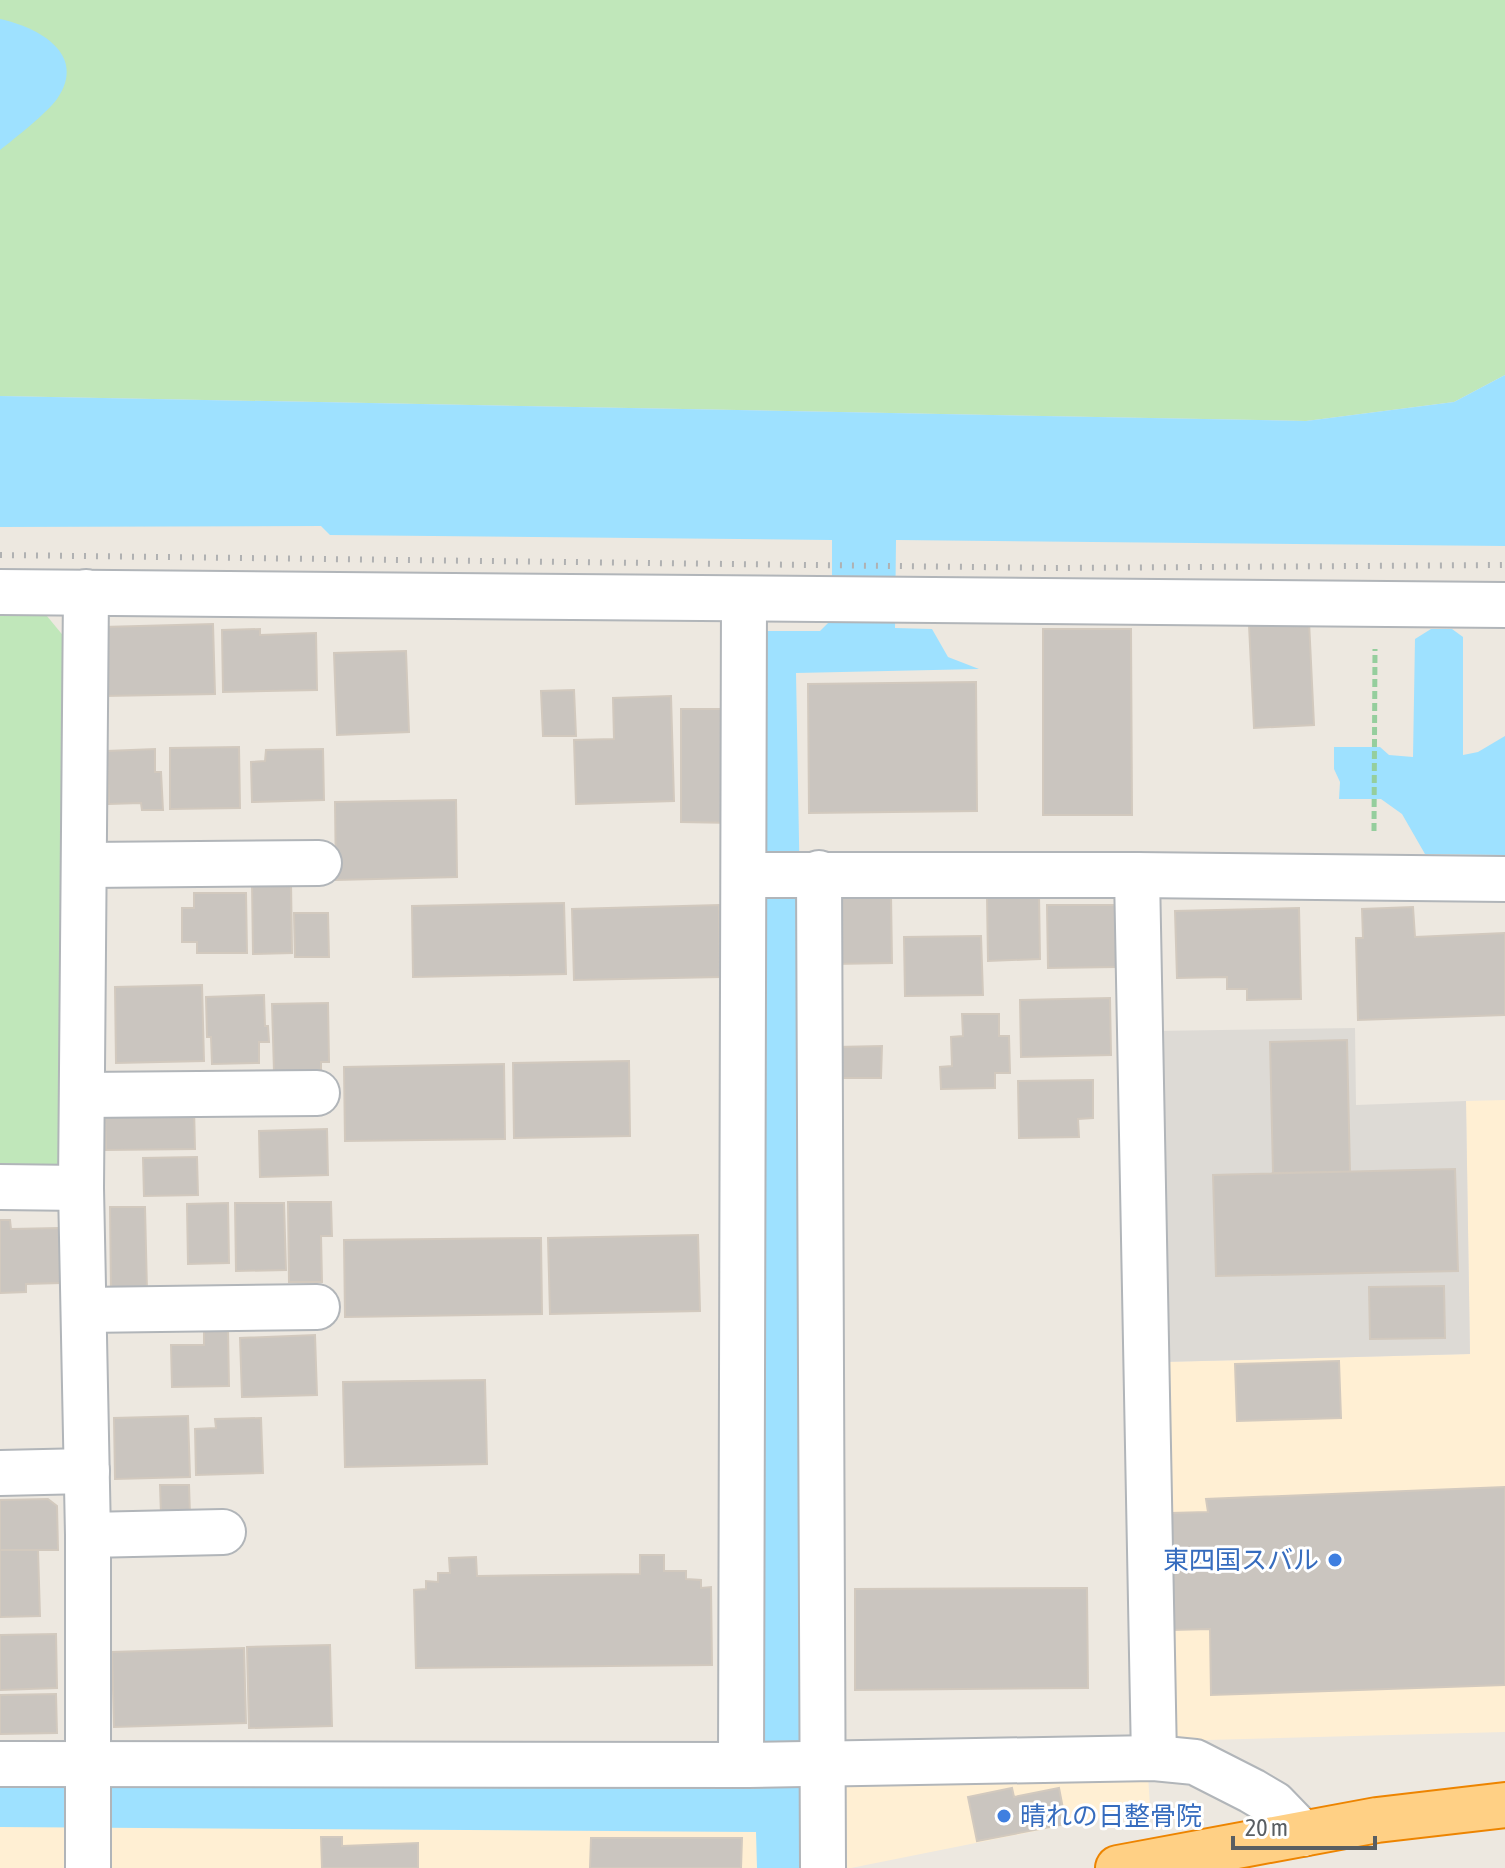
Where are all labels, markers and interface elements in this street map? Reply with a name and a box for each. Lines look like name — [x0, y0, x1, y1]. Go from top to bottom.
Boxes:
place label: 東四国スバル — [1163, 1545, 1319, 1575]
marker: 東四国スバル — [1326, 1551, 1344, 1569]
scale bar — [1233, 1800, 1375, 1850]
place label: 晴れの日整骨院 — [1020, 1801, 1202, 1831]
marker: 晴れの日整骨院 — [995, 1807, 1013, 1825]
text: 20 m — [1245, 1814, 1288, 1841]

